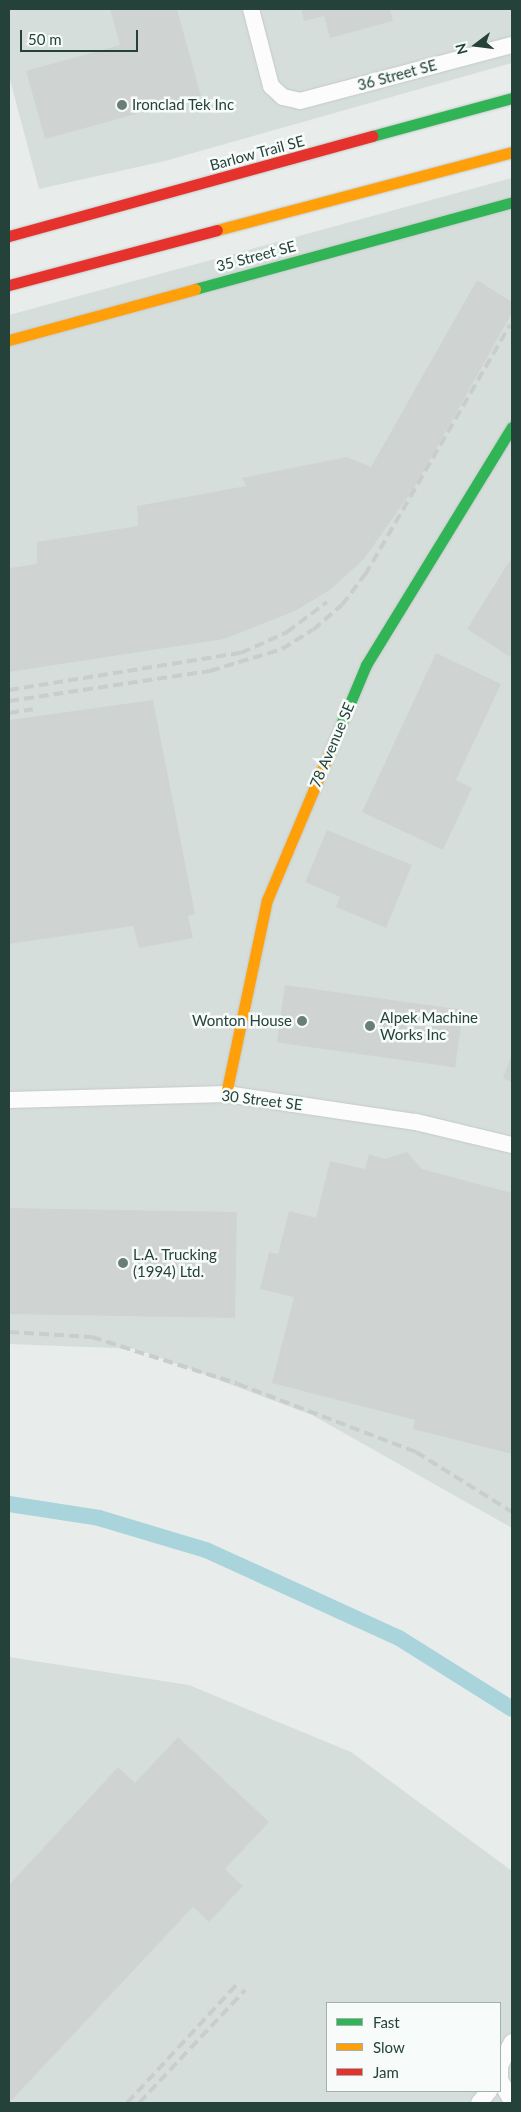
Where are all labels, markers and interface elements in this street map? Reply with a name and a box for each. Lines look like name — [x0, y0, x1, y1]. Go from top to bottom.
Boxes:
scale bar — [22, 20, 140, 52]
north arrow — [451, 20, 501, 70]
text: 50 m — [28, 30, 62, 48]
text: N — [451, 42, 471, 56]
street label: 36 Street SE — [355, 56, 439, 94]
place label: Ironclad Tek Inc — [132, 96, 235, 114]
marker: Ironclad Tek Inc — [116, 99, 128, 111]
street label: Barlow Trail SE — [207, 132, 307, 174]
street label: 35 Street SE — [214, 237, 298, 275]
street label: 78 Avenue SE — [306, 699, 358, 791]
place label: Alpek Machine Works Inc — [380, 1008, 478, 1043]
place label: Wonton House — [192, 1012, 292, 1030]
marker: Wonton House — [296, 1015, 308, 1027]
marker: Alpek Machine Works Inc — [364, 1020, 376, 1032]
street label: 30 Street SE — [221, 1086, 303, 1114]
place label: L.A. Trucking (1994) Ltd. — [133, 1245, 217, 1280]
marker: L.A. Trucking (1994) Ltd. — [117, 1257, 129, 1269]
legend — [326, 2002, 501, 2092]
text: Fast — [373, 2013, 400, 2031]
text: Slow — [373, 2038, 405, 2056]
text: Jam — [373, 2063, 399, 2081]

